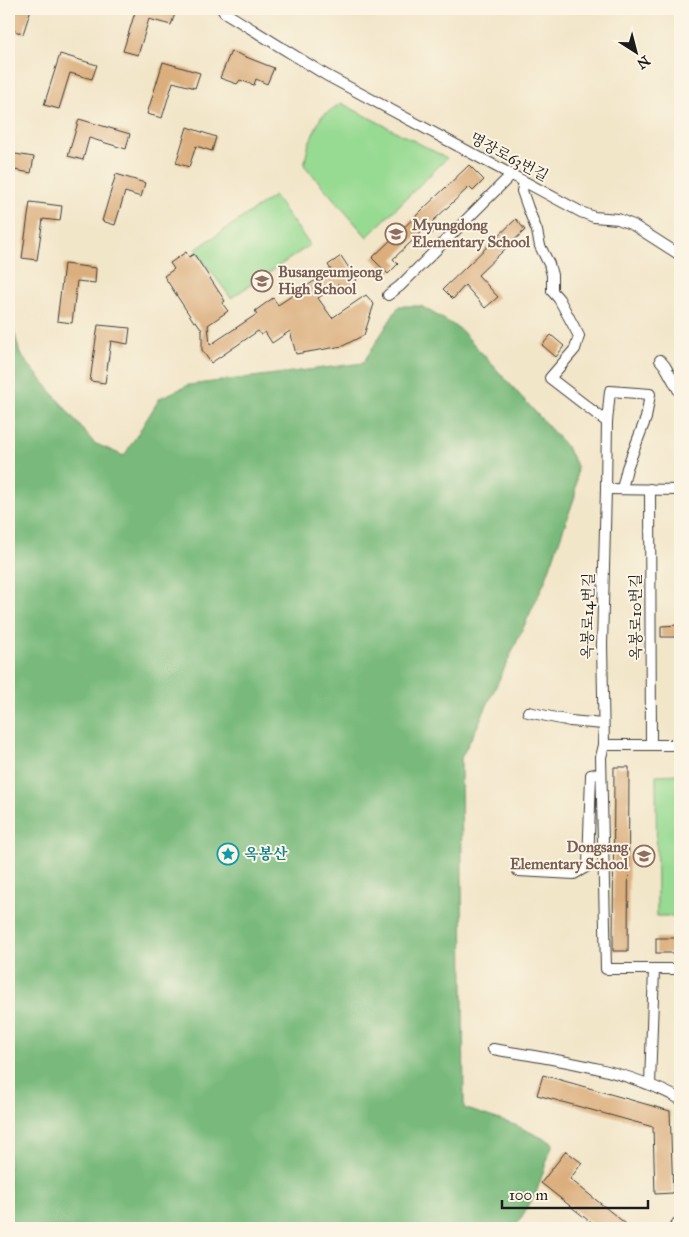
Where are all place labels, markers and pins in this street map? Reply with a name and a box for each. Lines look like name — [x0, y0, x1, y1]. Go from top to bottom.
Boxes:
place label: Myungdong Elementary School — [412, 216, 531, 252]
school or university icon: Myungdong Elementary School — [384, 222, 408, 246]
place label: Busangeumjeong High School — [278, 263, 383, 299]
school or university icon: Busangeumjeong High School — [250, 269, 274, 293]
place label: Dongsang Elementary School — [510, 838, 629, 874]
place icon: 옥봉산 — [216, 842, 240, 866]
school or university icon: Dongsang Elementary School — [632, 844, 656, 868]
place label: 옥봉산 — [244, 845, 288, 863]

